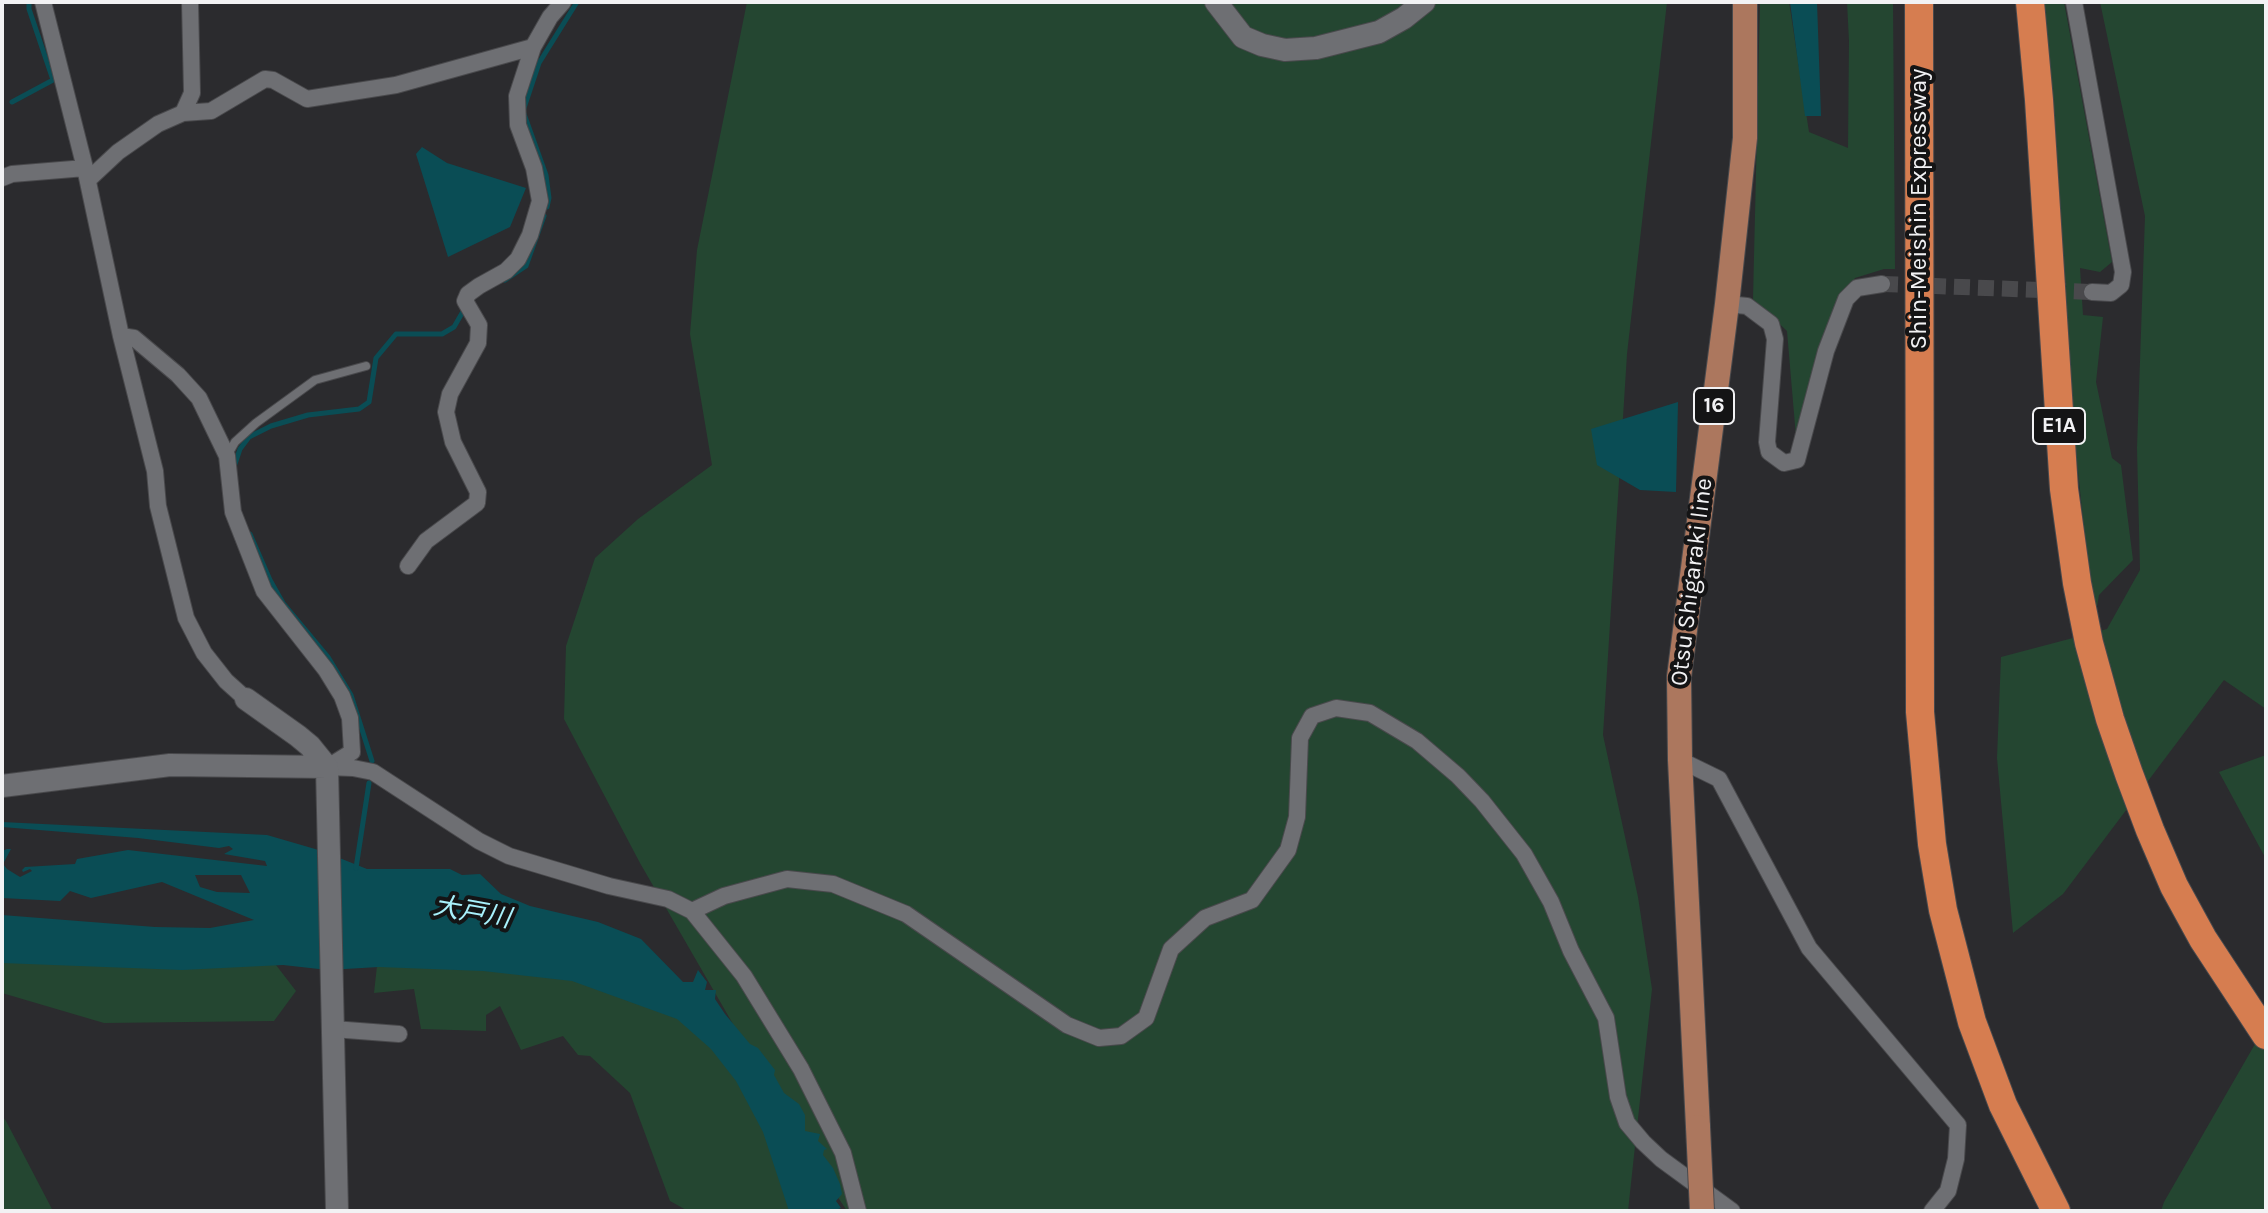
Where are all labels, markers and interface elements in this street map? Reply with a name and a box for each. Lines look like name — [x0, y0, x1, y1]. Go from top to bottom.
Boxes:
street label: Shin-Meishin Expressway — [1905, 68, 1933, 350]
road number: 16 — [1694, 388, 1734, 424]
road number: E1A — [2033, 408, 2085, 444]
street label: Otsu Shigaraki line — [1665, 476, 1719, 688]
water label: 大戸川 — [431, 891, 513, 935]

